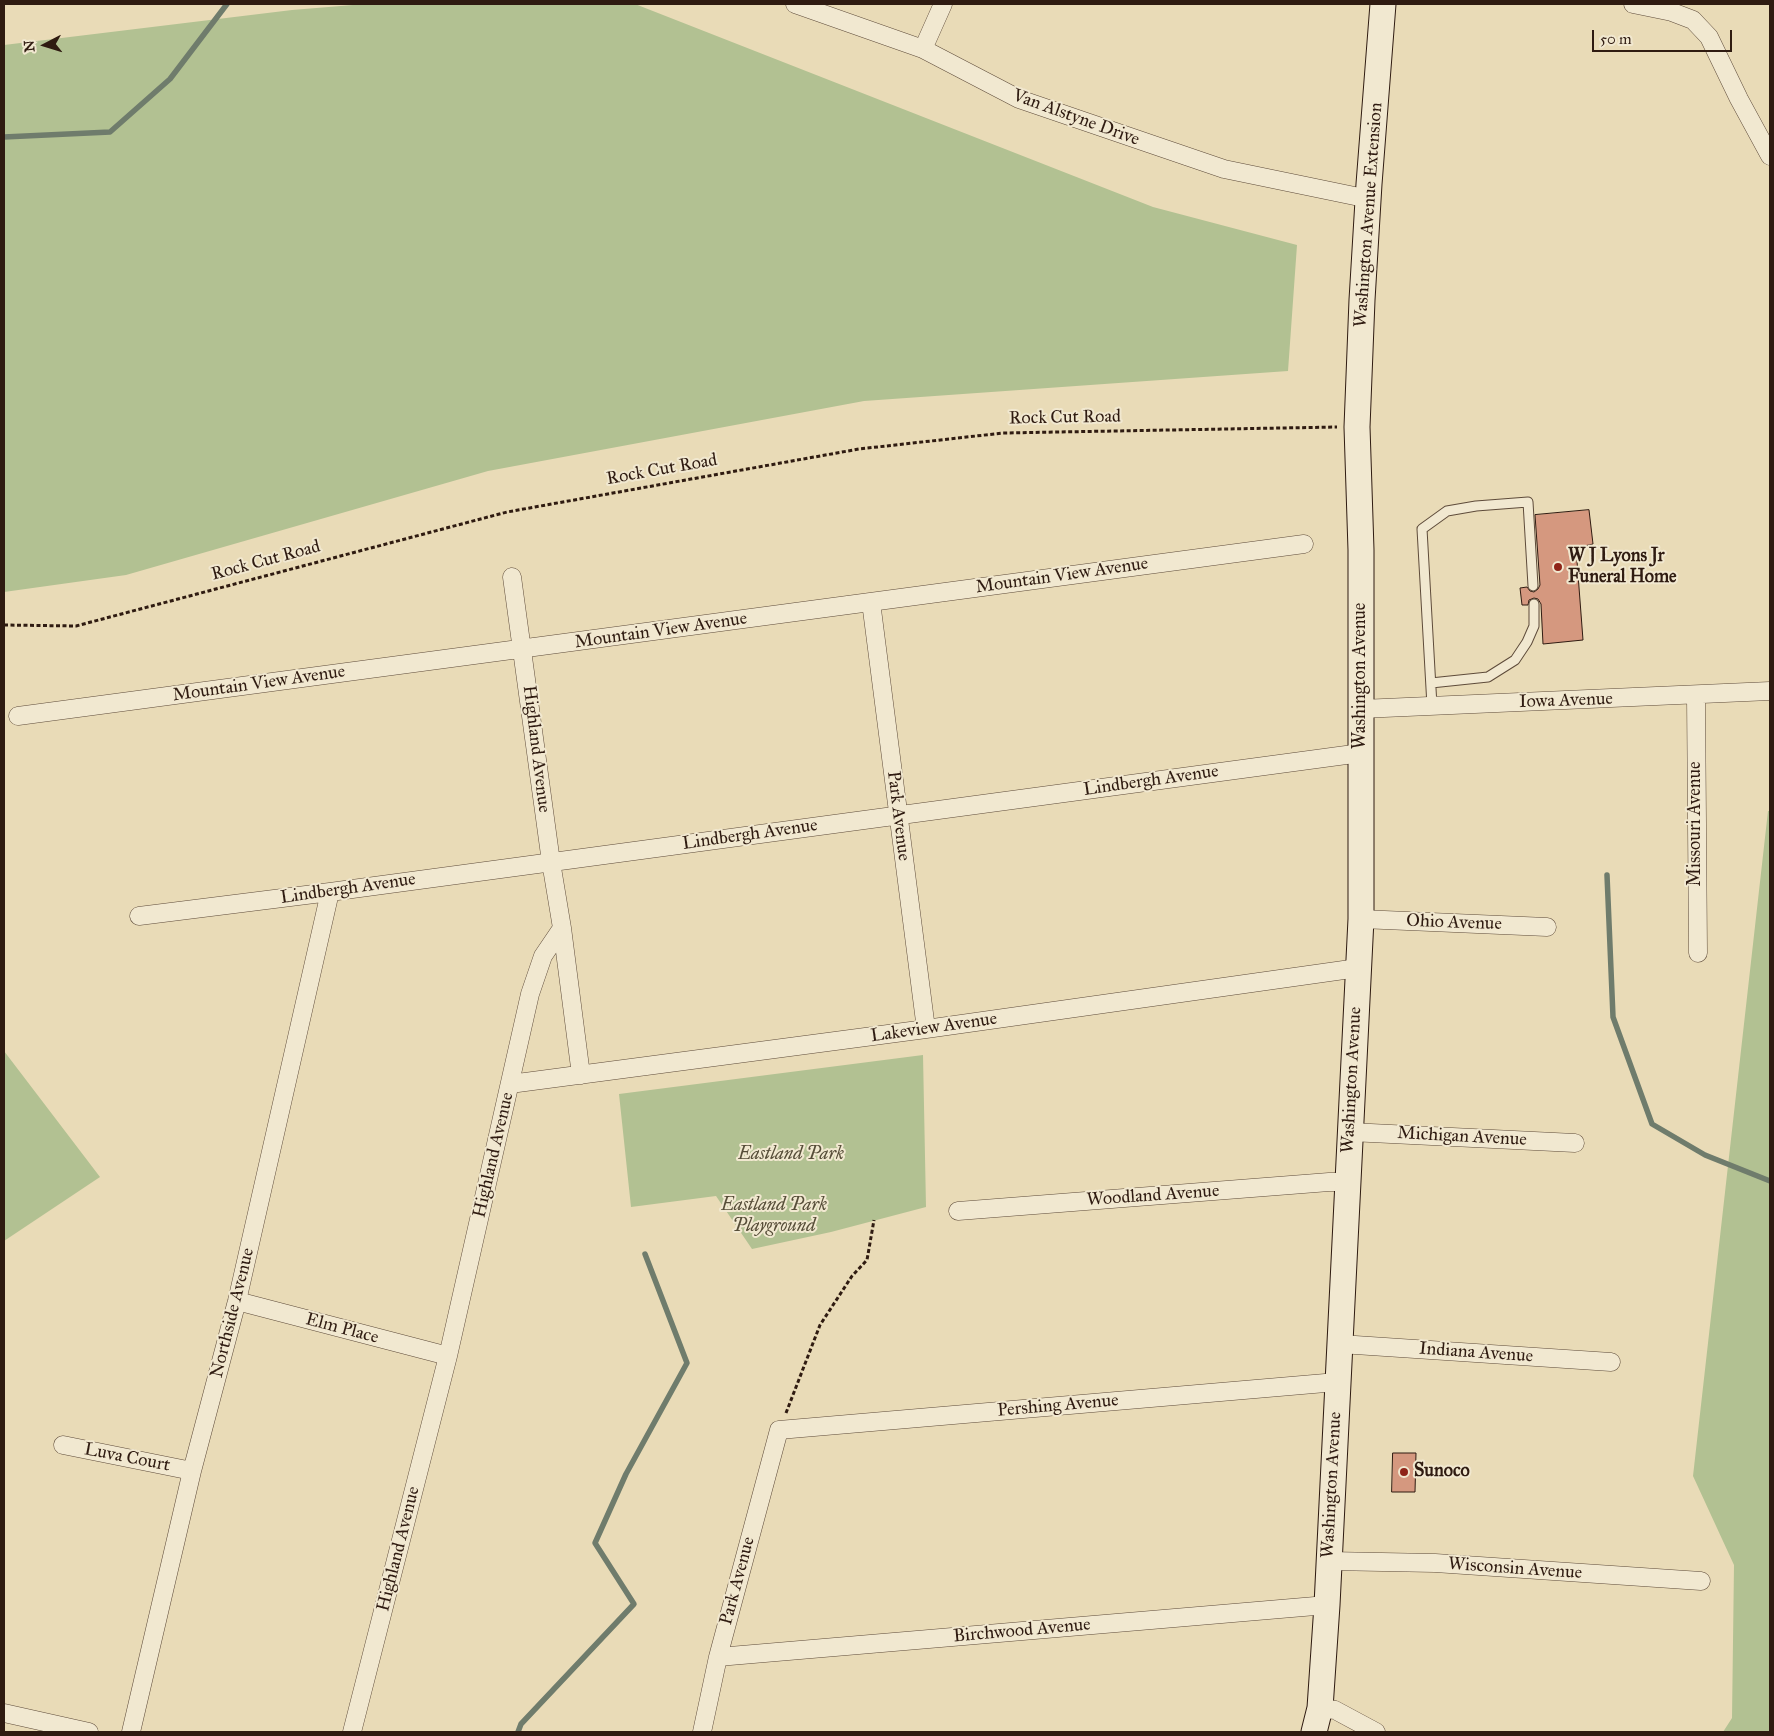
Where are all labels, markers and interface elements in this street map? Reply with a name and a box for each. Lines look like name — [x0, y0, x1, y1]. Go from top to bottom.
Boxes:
north arrow — [20, 20, 70, 70]
scale bar — [1594, 20, 1734, 52]
text: 50 m — [1600, 30, 1632, 48]
text: N — [21, 40, 39, 53]
street label: Van Alstyne Drive — [1010, 85, 1142, 151]
street label: Washington Avenue Extension — [1350, 102, 1388, 328]
street label: Rock Cut Road — [1009, 406, 1121, 430]
street label: Rock Cut Road — [605, 450, 719, 490]
street label: Rock Cut Road — [209, 536, 323, 586]
place label: W J Lyons Jr Funeral Home — [1568, 546, 1677, 588]
street label: Mountain View Avenue — [974, 553, 1150, 599]
marker: W J Lyons Jr Funeral Home — [1552, 561, 1564, 573]
street label: Washington Avenue — [1350, 603, 1372, 749]
street label: Mountain View Avenue — [573, 608, 749, 654]
street label: Mountain View Avenue — [171, 661, 347, 707]
street label: Highland Avenue — [517, 684, 555, 814]
street label: Iowa Avenue — [1519, 689, 1613, 713]
street label: Lindbergh Avenue — [1082, 761, 1220, 801]
street label: Missouri Avenue — [1685, 761, 1707, 887]
street label: Park Avenue — [882, 770, 914, 862]
street label: Lindbergh Avenue — [681, 815, 819, 855]
street label: Lindbergh Avenue — [279, 869, 417, 909]
street label: Ohio Avenue — [1406, 911, 1502, 935]
street label: Washington Avenue — [1337, 1006, 1367, 1154]
street label: Lakeview Avenue — [869, 1008, 999, 1048]
street label: Highland Avenue — [469, 1090, 519, 1220]
street label: Michigan Avenue — [1397, 1123, 1527, 1151]
park label: Eastland Park — [738, 1144, 844, 1166]
street label: Woodland Avenue — [1086, 1181, 1220, 1211]
park label: Eastland Park Playground — [721, 1195, 827, 1238]
street label: Northside Avenue — [206, 1246, 260, 1380]
street label: Elm Place — [303, 1309, 381, 1349]
street label: Indiana Avenue — [1418, 1338, 1534, 1368]
street label: Pershing Avenue — [996, 1390, 1120, 1422]
street label: Washington Avenue — [1317, 1411, 1347, 1559]
street label: Luva Court — [82, 1439, 172, 1477]
place label: Sunoco — [1414, 1461, 1470, 1483]
marker: Sunoco — [1398, 1466, 1410, 1478]
street label: Highland Avenue — [373, 1484, 425, 1614]
street label: Park Avenue — [716, 1535, 760, 1627]
street label: Wisconsin Avenue — [1447, 1554, 1583, 1584]
street label: Birchwood Avenue — [952, 1614, 1092, 1648]

